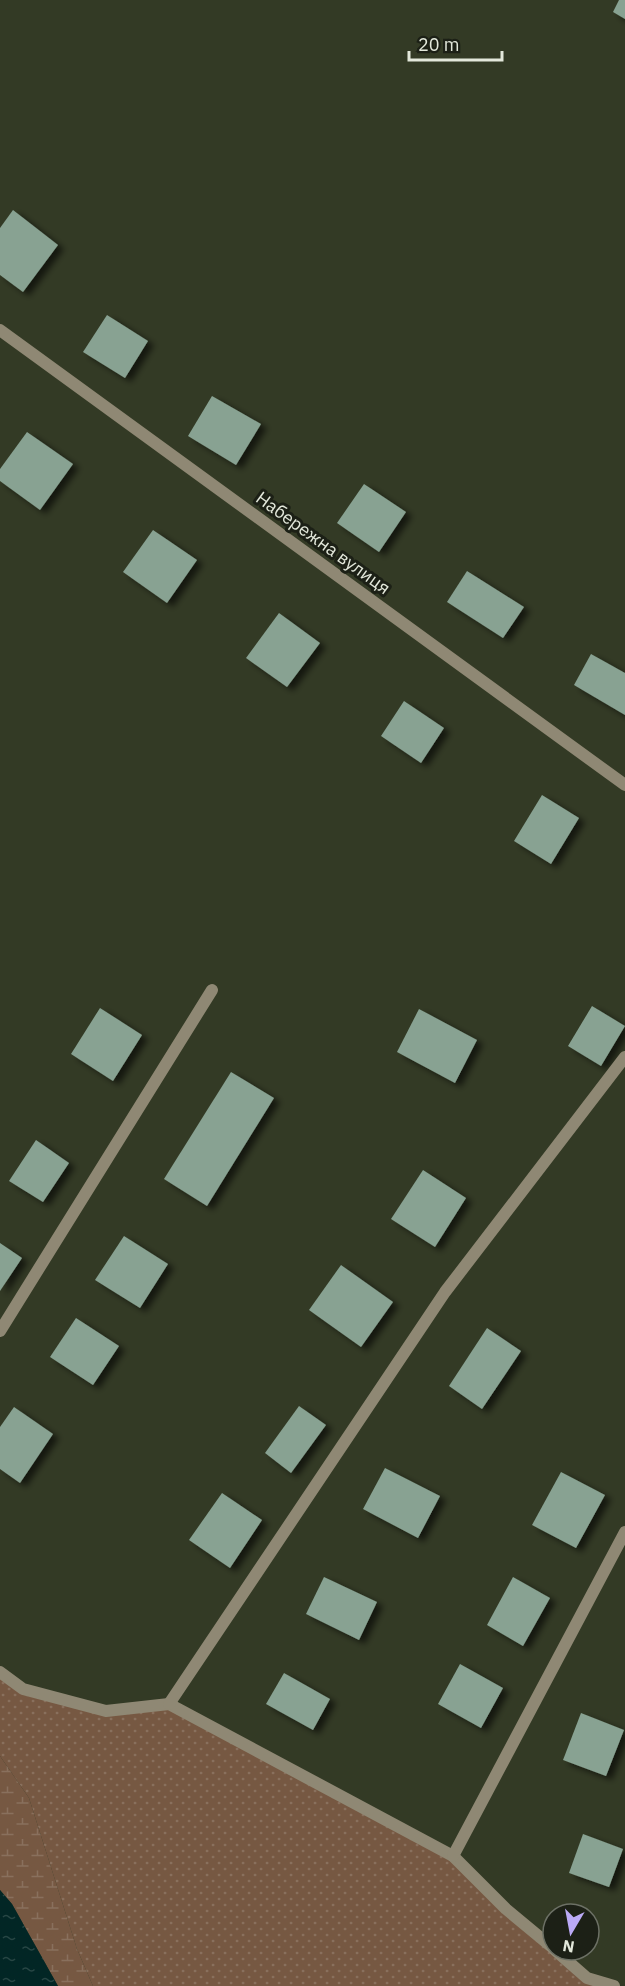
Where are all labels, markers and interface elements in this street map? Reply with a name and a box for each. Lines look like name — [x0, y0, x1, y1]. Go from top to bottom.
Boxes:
scale bar — [409, 24, 502, 62]
text: 20 m — [418, 33, 460, 56]
street label: Набережна вулиця — [252, 486, 395, 599]
north arrow — [541, 1902, 601, 1962]
text: N — [561, 1936, 576, 1958]

